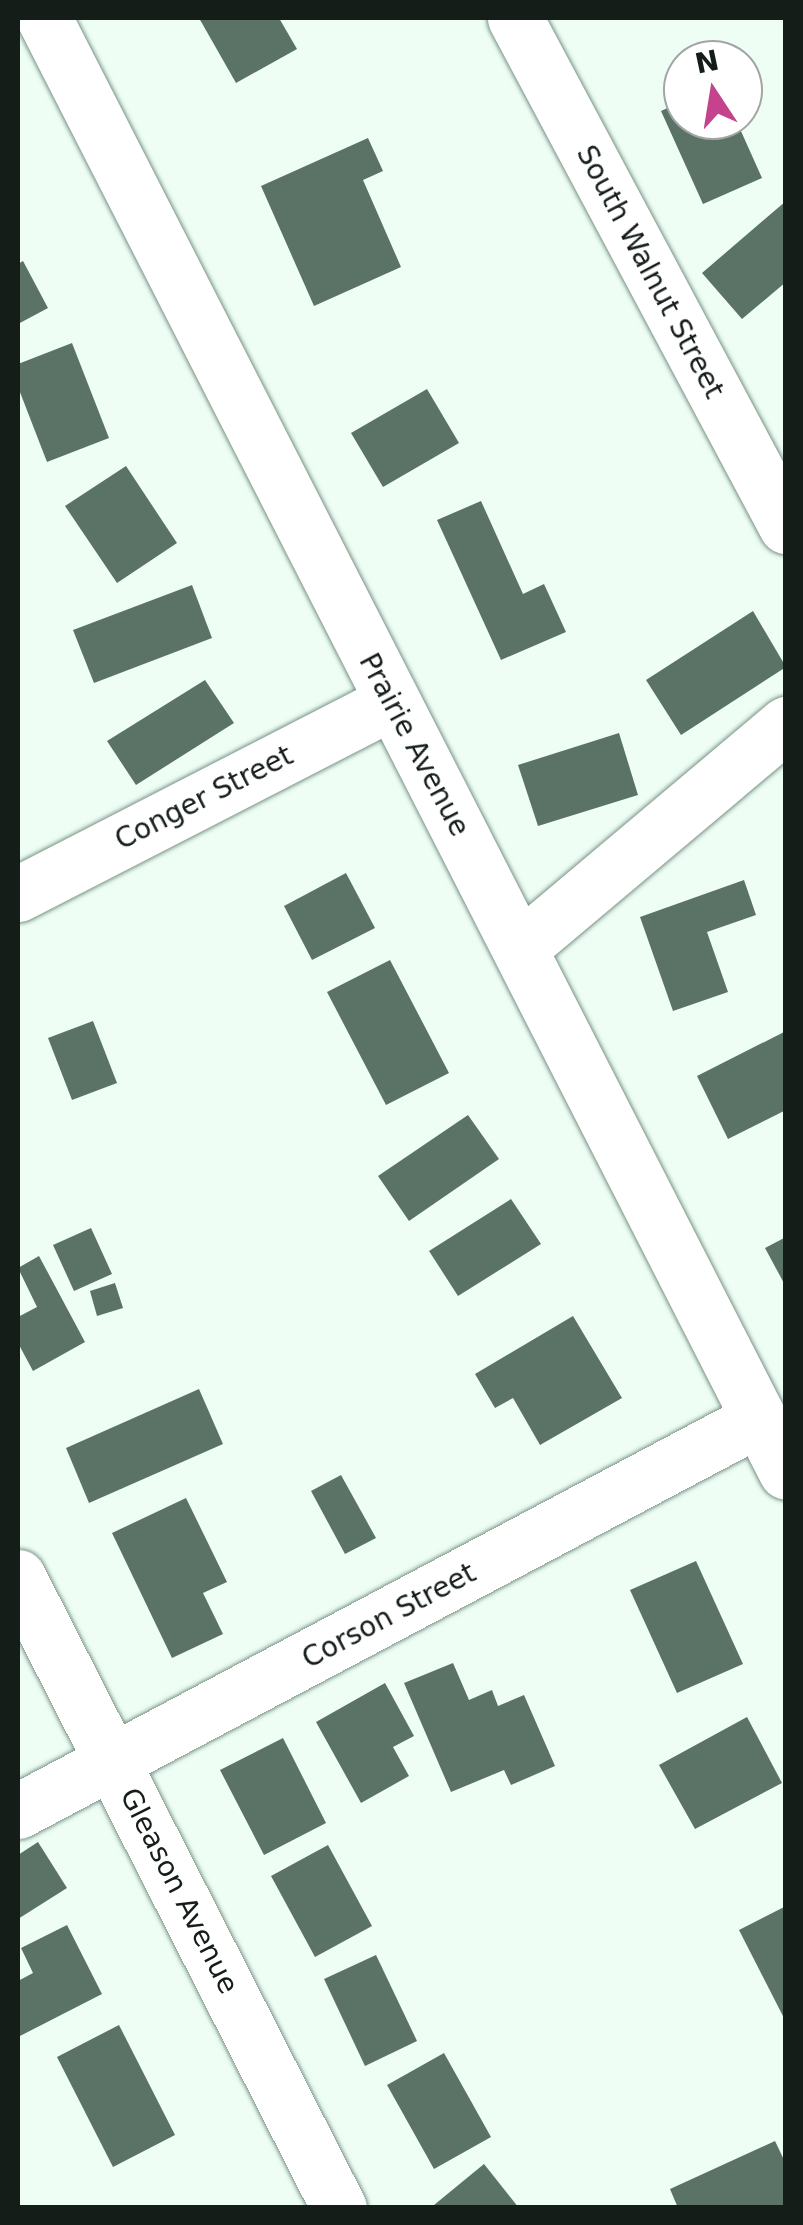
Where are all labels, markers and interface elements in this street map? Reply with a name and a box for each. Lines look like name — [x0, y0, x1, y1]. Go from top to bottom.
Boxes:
north arrow — [663, 40, 763, 140]
text: N — [692, 44, 722, 81]
street label: South Walnut Street — [569, 140, 731, 404]
street label: Prairie Avenue — [352, 648, 476, 842]
street label: Conger Street — [110, 739, 298, 857]
street label: Corson Street — [297, 1556, 481, 1676]
street label: Gleason Avenue — [113, 1783, 245, 1999]

